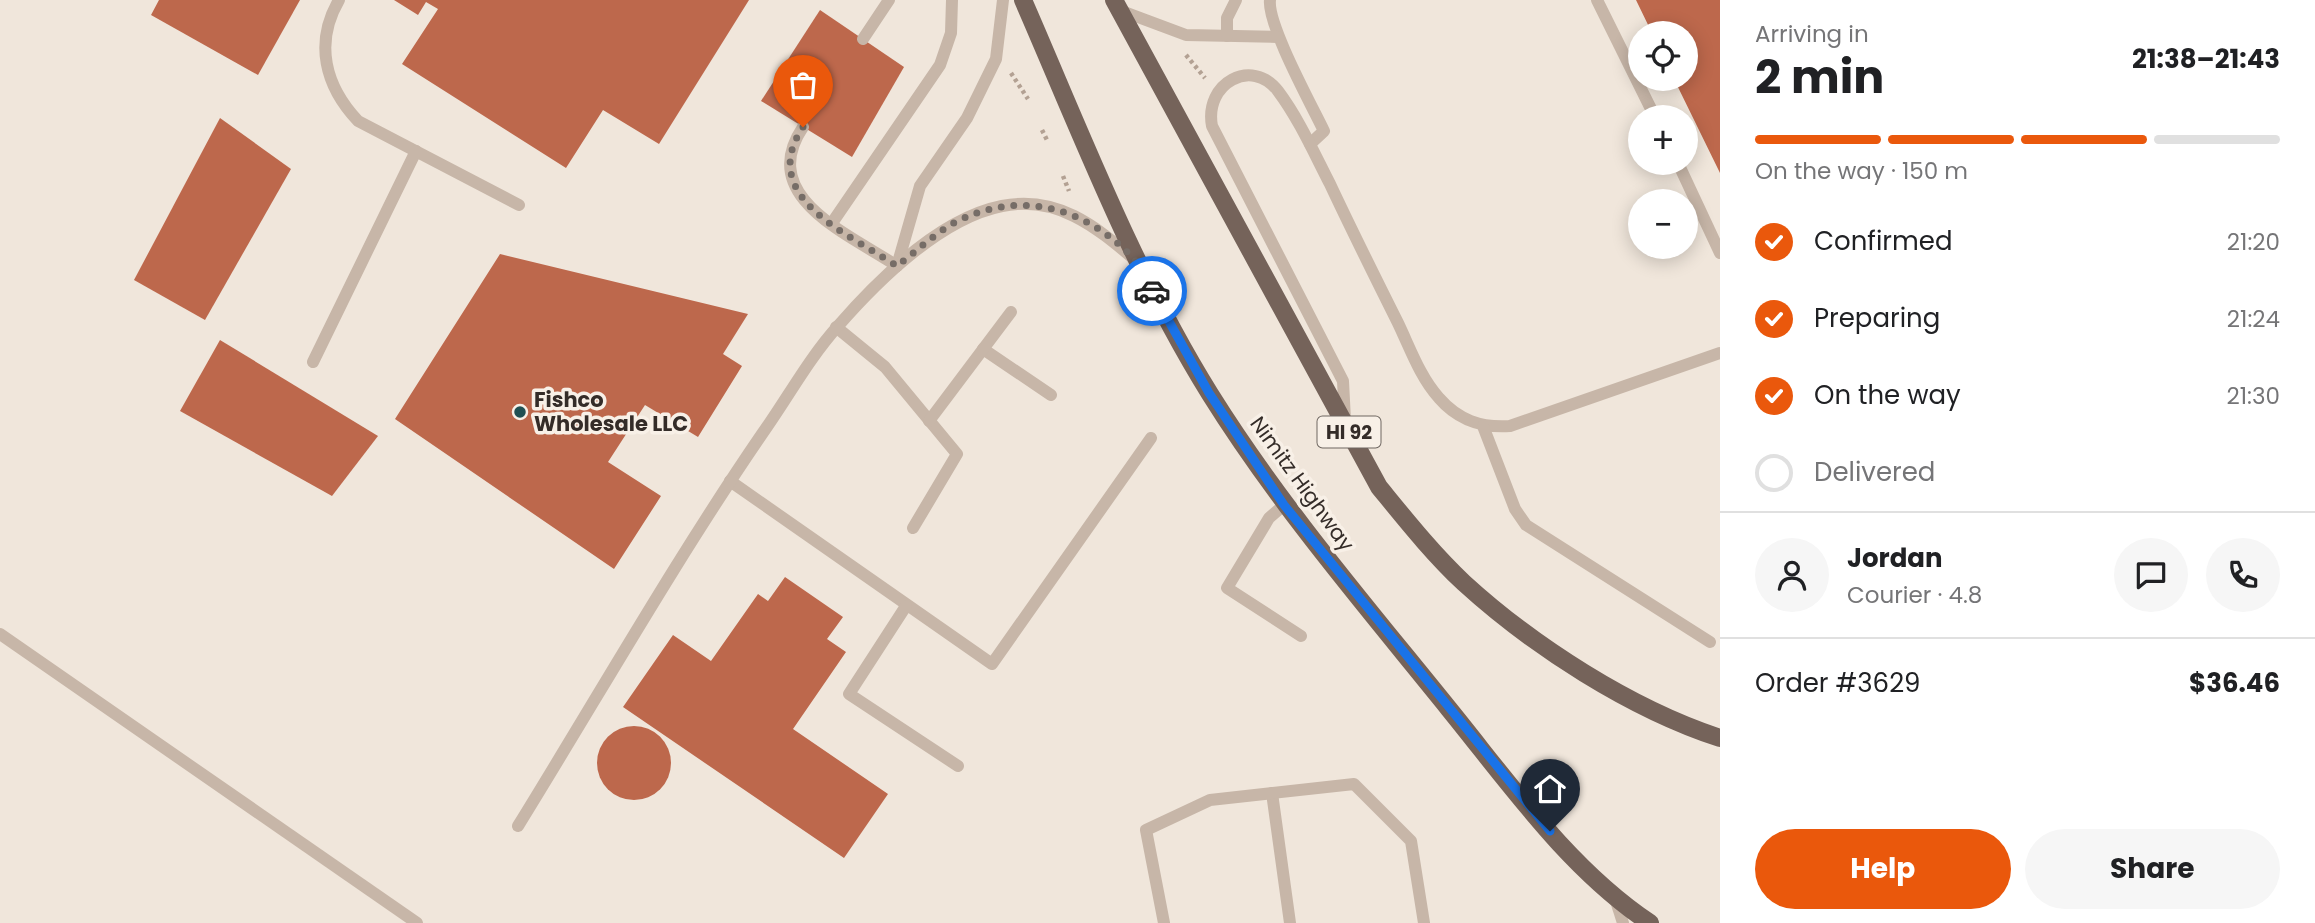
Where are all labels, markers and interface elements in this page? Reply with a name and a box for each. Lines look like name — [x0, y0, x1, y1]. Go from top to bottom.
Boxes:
text: Arriving in — [1755, 18, 1869, 50]
map controls — [1628, 21, 1698, 259]
button: locate — [1628, 21, 1698, 91]
text: 21:38–21:43 — [2132, 41, 2280, 77]
text: 2 min — [1755, 45, 1884, 109]
pin — [773, 55, 833, 127]
icon: bag — [784, 66, 822, 104]
button: + — [1628, 105, 1698, 175]
text: On the way · 150 m — [1755, 155, 1968, 187]
button: − — [1628, 189, 1698, 259]
icon: check — [1755, 223, 1793, 261]
text: Confirmed — [1814, 223, 1952, 259]
text: 21:20 — [2227, 226, 2280, 258]
courier — [1117, 256, 1187, 326]
icon: car — [1133, 272, 1171, 310]
icon: check — [1755, 300, 1793, 338]
text: Preparing — [1814, 300, 1940, 336]
text: 21:24 — [2227, 303, 2280, 335]
icon: check — [1755, 377, 1793, 415]
text: On the way — [1814, 377, 1961, 413]
text: 21:30 — [2227, 380, 2280, 412]
place label: Fishco Wholesale LLC — [534, 385, 688, 438]
marker: Fishco Wholesale LLC — [512, 404, 528, 420]
street label: Nimitz Highway — [1244, 410, 1361, 557]
road number: HI 92 — [1318, 416, 1380, 448]
text: Delivered — [1814, 454, 1935, 490]
button: person — [1755, 538, 1829, 612]
button: chat — [2114, 538, 2188, 612]
button: phone — [2206, 538, 2280, 612]
text: Jordan — [1847, 540, 1943, 576]
text: Courier · 4.8 — [1847, 579, 1982, 611]
text: Order #3629 — [1755, 665, 1920, 701]
text: $36.46 — [2189, 665, 2280, 701]
pin — [1520, 759, 1580, 831]
icon: home — [1531, 770, 1569, 808]
button: Help — [1755, 829, 2011, 909]
button: Share — [2025, 829, 2280, 909]

